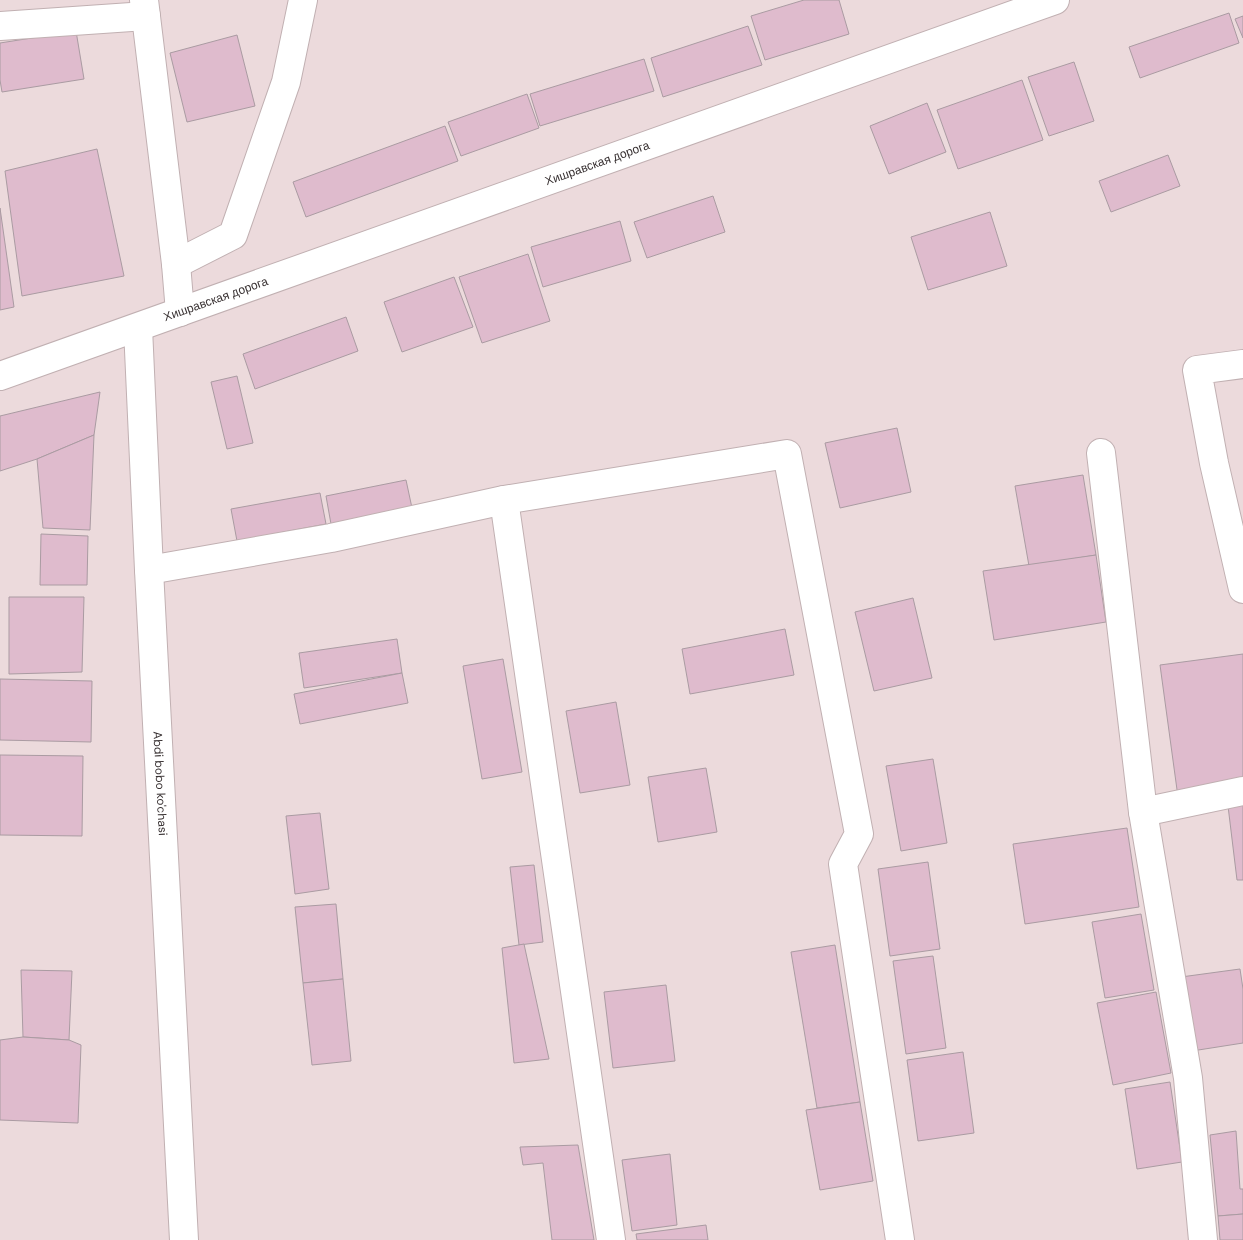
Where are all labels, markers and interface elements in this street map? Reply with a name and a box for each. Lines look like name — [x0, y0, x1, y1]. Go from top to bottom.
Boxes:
street label: Хишравская дорога — [543, 137, 652, 189]
street label: Хишравская дорога — [161, 273, 270, 325]
street label: Abdi bobo ko'chasi — [149, 731, 171, 836]

